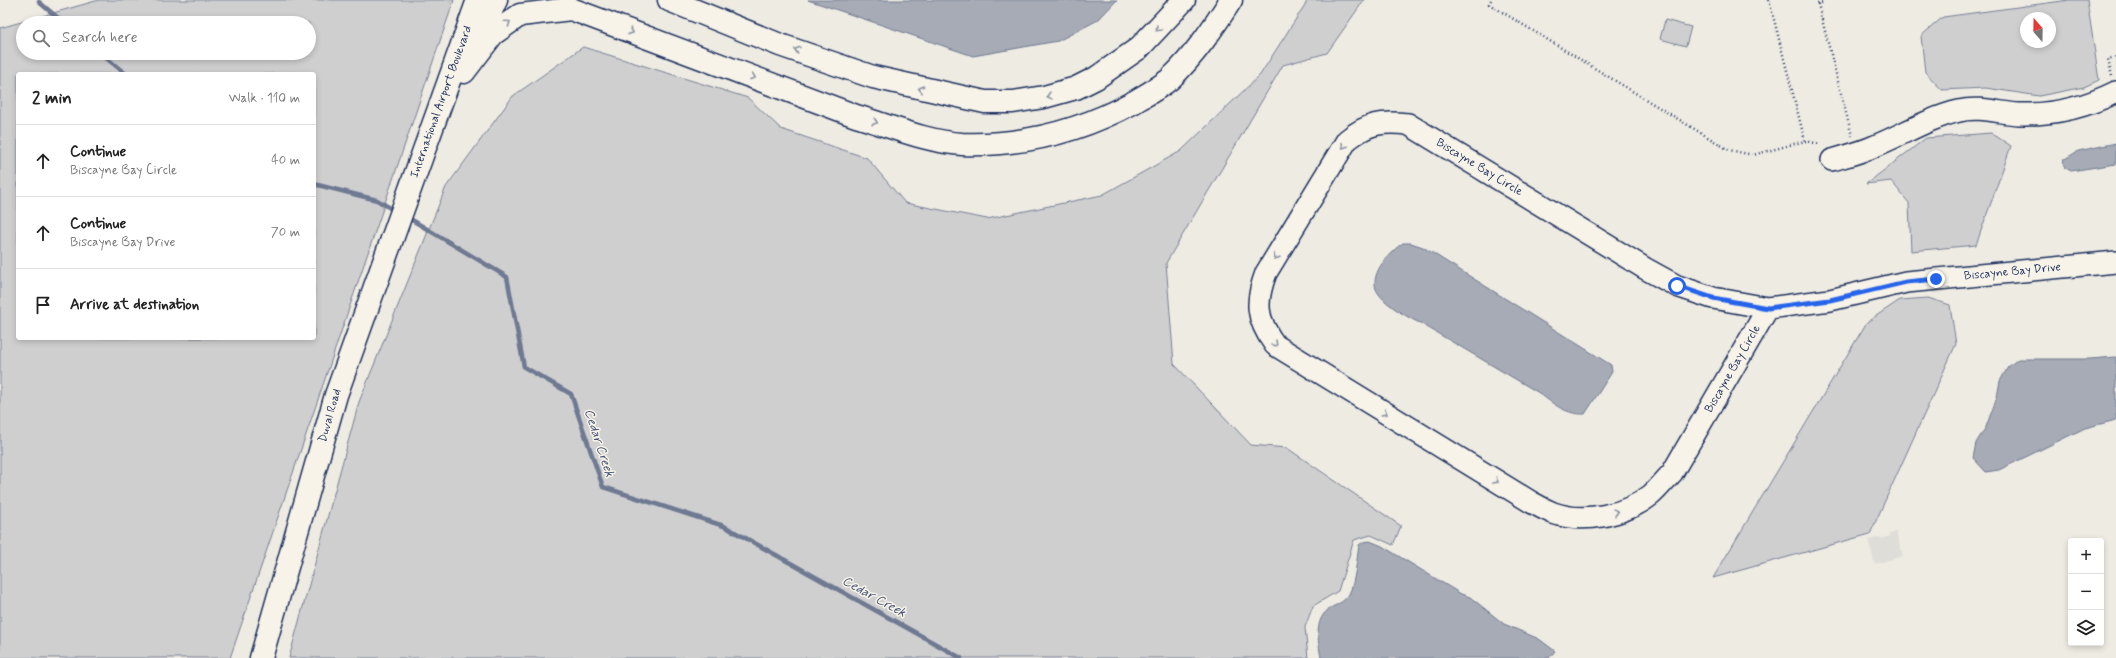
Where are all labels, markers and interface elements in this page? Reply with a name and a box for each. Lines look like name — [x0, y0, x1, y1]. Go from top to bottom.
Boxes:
north arrow — [2020, 12, 2056, 48]
search box — [16, 16, 316, 60]
one-way arrow — [504, 21, 511, 28]
street label: International Airport Boulevard — [407, 24, 476, 180]
one-way arrow — [1155, 24, 1163, 32]
icon: search — [30, 27, 52, 49]
one-way arrow — [628, 27, 635, 35]
text: Search here — [62, 28, 138, 48]
one-way arrow — [793, 47, 800, 55]
one-way arrow — [750, 72, 757, 81]
one-way arrow — [918, 85, 924, 93]
text: 2 min — [32, 87, 72, 109]
text: Walk · 110 m — [229, 90, 300, 107]
one-way arrow — [1045, 91, 1052, 99]
one-way arrow — [872, 117, 879, 125]
street label: Biscayne Bay Circle — [1433, 135, 1526, 200]
text: Continue — [70, 142, 126, 162]
one-way arrow — [1341, 142, 1349, 149]
icon: ahead — [32, 150, 54, 172]
text: 40 m — [271, 152, 300, 169]
text: Biscayne Bay Circle — [70, 162, 177, 179]
text: Continue — [70, 214, 126, 234]
icon: ahead — [32, 222, 54, 244]
text: 70 m — [271, 224, 300, 241]
text: Biscayne Bay Drive — [70, 234, 175, 251]
one-way arrow — [1273, 253, 1280, 260]
street label: Biscayne Bay Drive — [1963, 259, 2062, 284]
route end — [1927, 270, 1945, 288]
route start — [1668, 277, 1686, 295]
icon: arrive — [32, 294, 54, 316]
text: Arrive at destination — [70, 295, 199, 315]
street label: Biscayne Bay Circle — [1701, 322, 1765, 416]
one-way arrow — [1270, 339, 1278, 346]
street label: Duval Road — [315, 387, 346, 444]
water label: Cedar Creek — [580, 407, 618, 480]
one-way arrow — [1381, 408, 1388, 415]
one-way arrow — [1492, 476, 1499, 483]
one-way arrow — [1612, 508, 1619, 517]
map controls — [2068, 538, 2104, 646]
button: + — [2068, 538, 2104, 574]
water label: Cedar Creek — [839, 572, 909, 622]
button: − — [2068, 574, 2104, 610]
button: layers — [2068, 610, 2104, 646]

